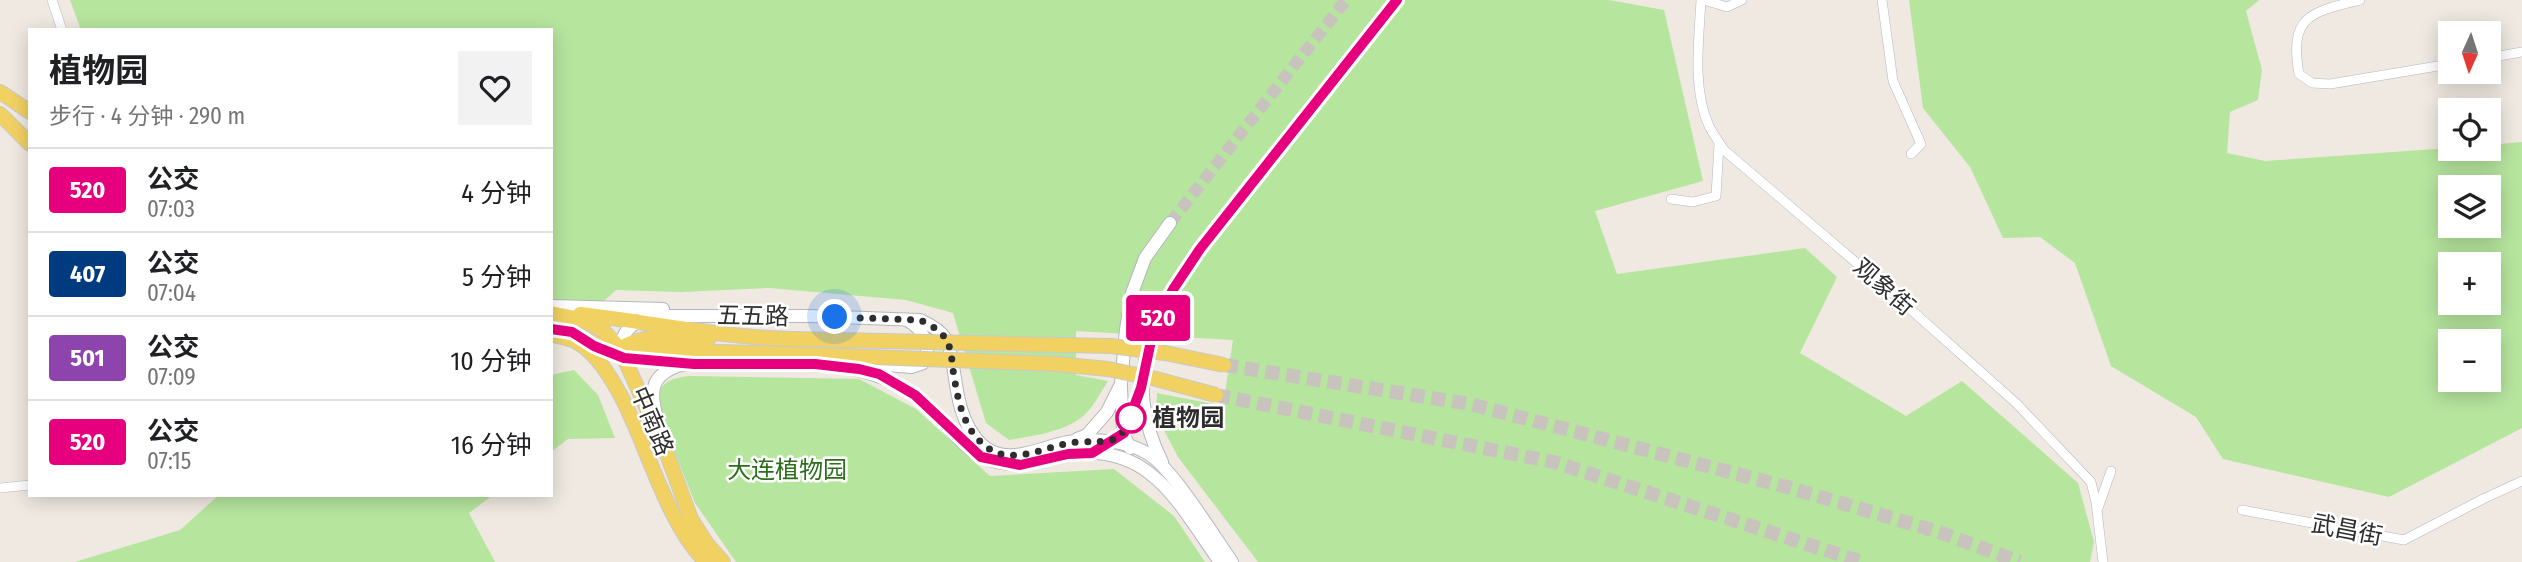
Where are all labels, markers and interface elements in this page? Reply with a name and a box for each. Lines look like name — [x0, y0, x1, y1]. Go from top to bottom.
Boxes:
north arrow — [2438, 21, 2501, 84]
map controls — [2438, 21, 2501, 392]
text: 植物园 — [49, 51, 148, 91]
button: heart — [458, 51, 532, 125]
button: locate — [2438, 98, 2501, 161]
text: 步行 · 4 分钟 · 290 m — [49, 102, 245, 130]
text: 公交 — [147, 164, 199, 195]
button: layers — [2438, 175, 2501, 238]
text: 520 — [70, 176, 105, 204]
text: 4 分钟 — [461, 178, 532, 209]
text: 07:03 — [147, 195, 195, 223]
text: 公交 — [147, 248, 199, 279]
button: + — [2438, 252, 2501, 315]
street label: 观象街 — [1848, 253, 1920, 321]
text: 407 — [70, 260, 105, 288]
text: 5 分钟 — [462, 262, 532, 293]
text: 07:04 — [147, 279, 196, 307]
line badge: 520 — [1118, 295, 1198, 341]
your location — [817, 299, 852, 334]
street label: 五五路 — [717, 301, 789, 331]
text: 520 — [1140, 304, 1176, 332]
button: − — [2438, 329, 2501, 392]
text: 公交 — [147, 332, 199, 363]
text: 501 — [70, 344, 105, 372]
text: 10 分钟 — [450, 346, 532, 377]
text: 07:09 — [147, 363, 196, 391]
street label: 中南路 — [625, 382, 679, 460]
marker: 植物园 — [1116, 403, 1146, 433]
place label: 植物园 — [1152, 404, 1224, 432]
text: 公交 — [147, 416, 199, 447]
text: 520 — [70, 428, 105, 456]
text: 16 分钟 — [451, 430, 532, 461]
text: 07:15 — [147, 447, 191, 475]
park label: 大连植物园 — [727, 456, 847, 484]
street label: 武昌街 — [2309, 509, 2385, 551]

